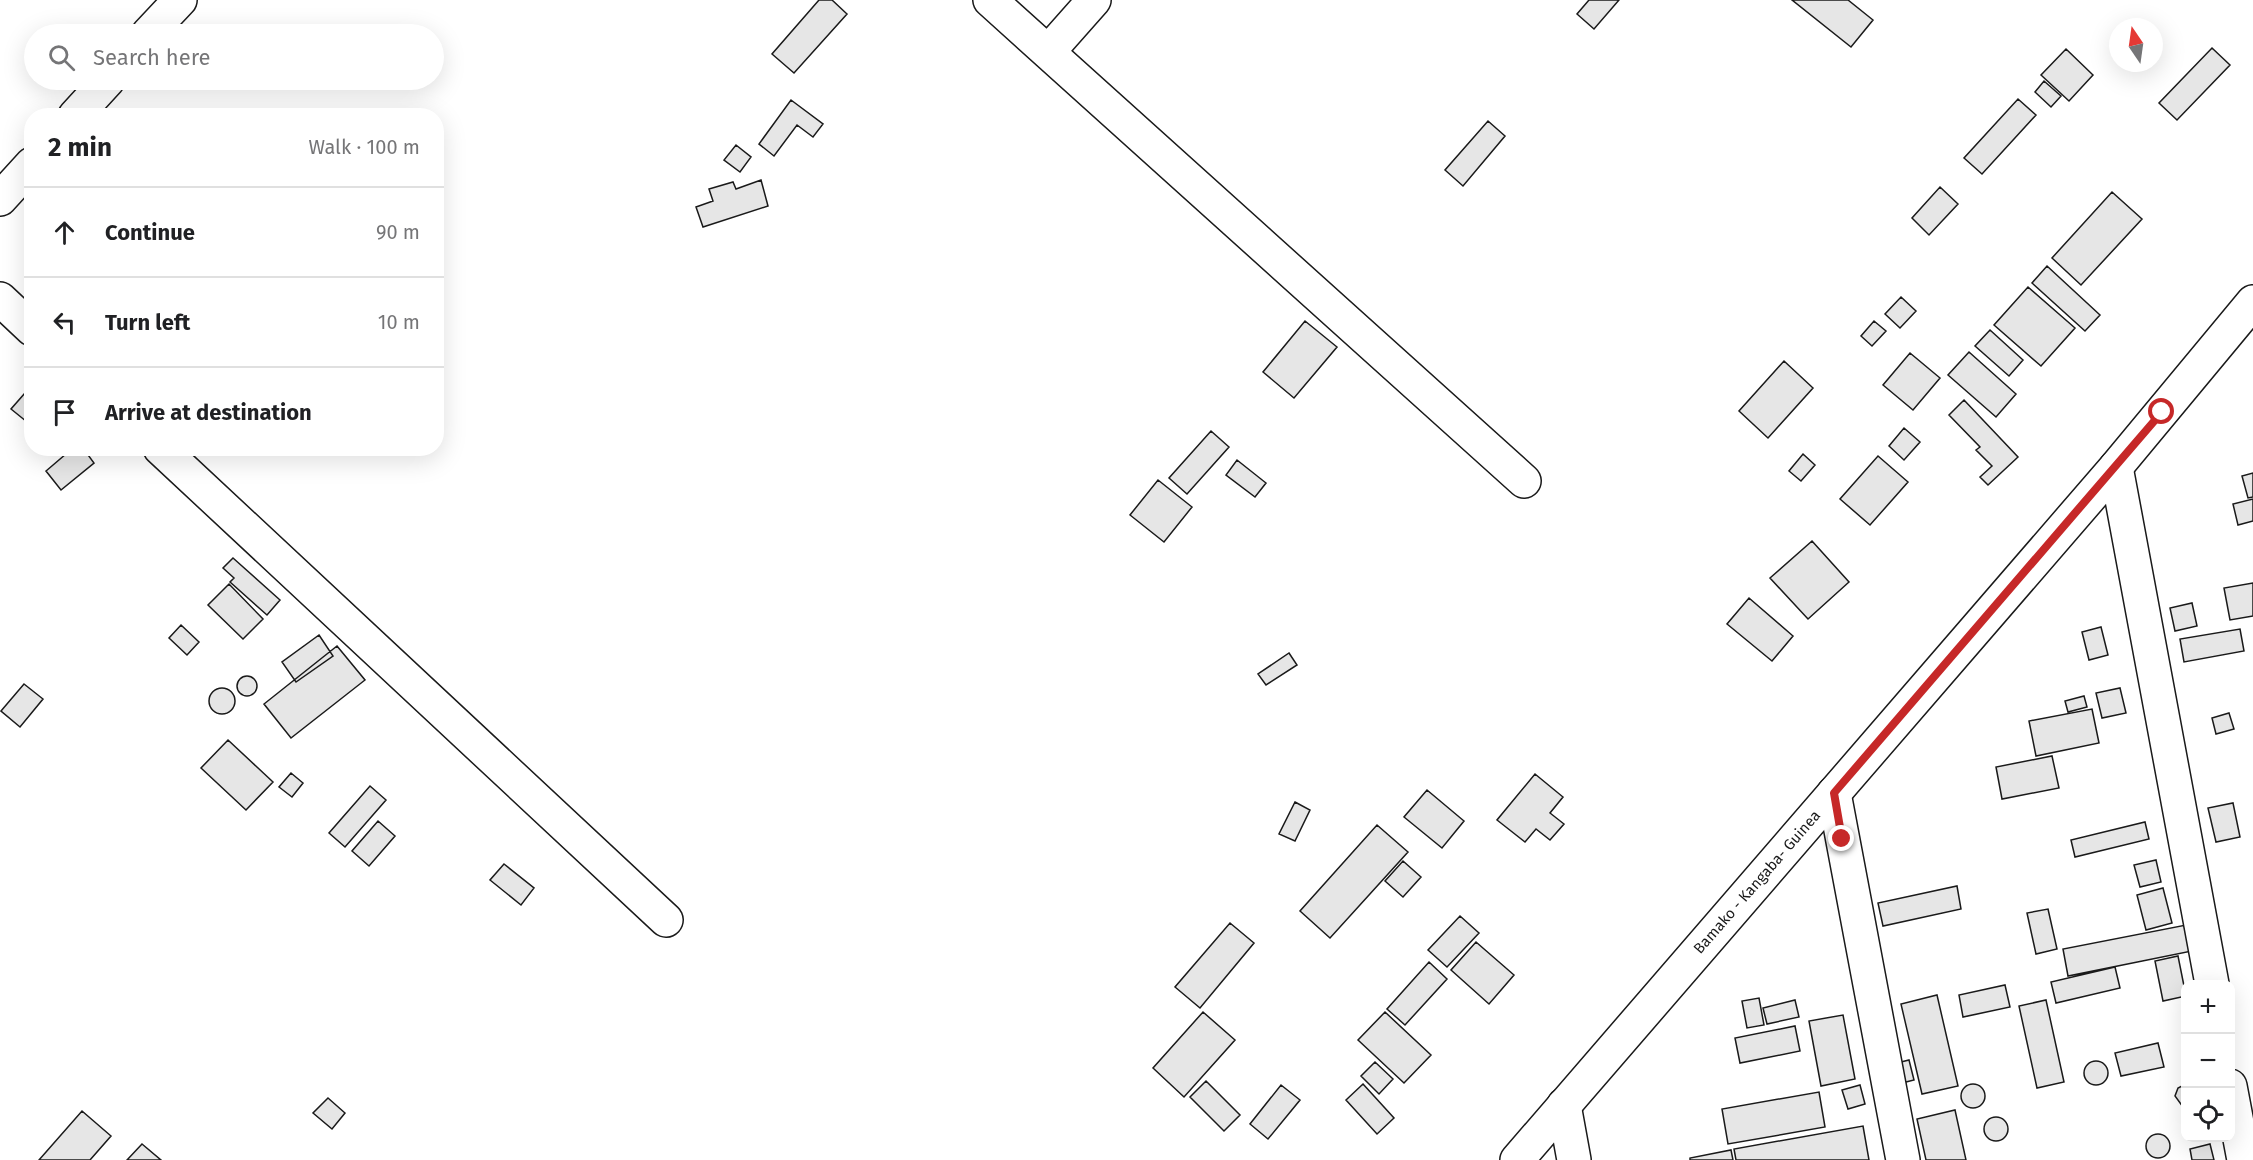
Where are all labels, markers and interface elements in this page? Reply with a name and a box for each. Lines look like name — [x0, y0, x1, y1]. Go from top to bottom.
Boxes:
north arrow — [2109, 18, 2163, 72]
search box — [24, 24, 444, 90]
icon: search — [45, 41, 78, 74]
text: Search here — [93, 44, 211, 71]
text: 2 min — [48, 132, 112, 163]
text: Walk · 100 m — [308, 135, 420, 159]
icon: ahead — [48, 216, 81, 249]
text: Continue — [105, 219, 195, 246]
text: 90 m — [376, 220, 420, 244]
icon: left — [48, 306, 81, 339]
text: Turn left — [105, 309, 190, 336]
text: 10 m — [378, 310, 420, 334]
icon: arrive — [48, 396, 81, 429]
route start — [2148, 398, 2174, 424]
text: Arrive at destination — [105, 399, 312, 426]
street label: Bamako - Kangaba- Guinea — [1690, 807, 1824, 957]
route end — [1828, 825, 1854, 851]
map controls — [2181, 980, 2235, 1142]
button: + — [2181, 980, 2235, 1034]
button: − — [2181, 1034, 2235, 1088]
button: locate — [2181, 1088, 2235, 1142]

